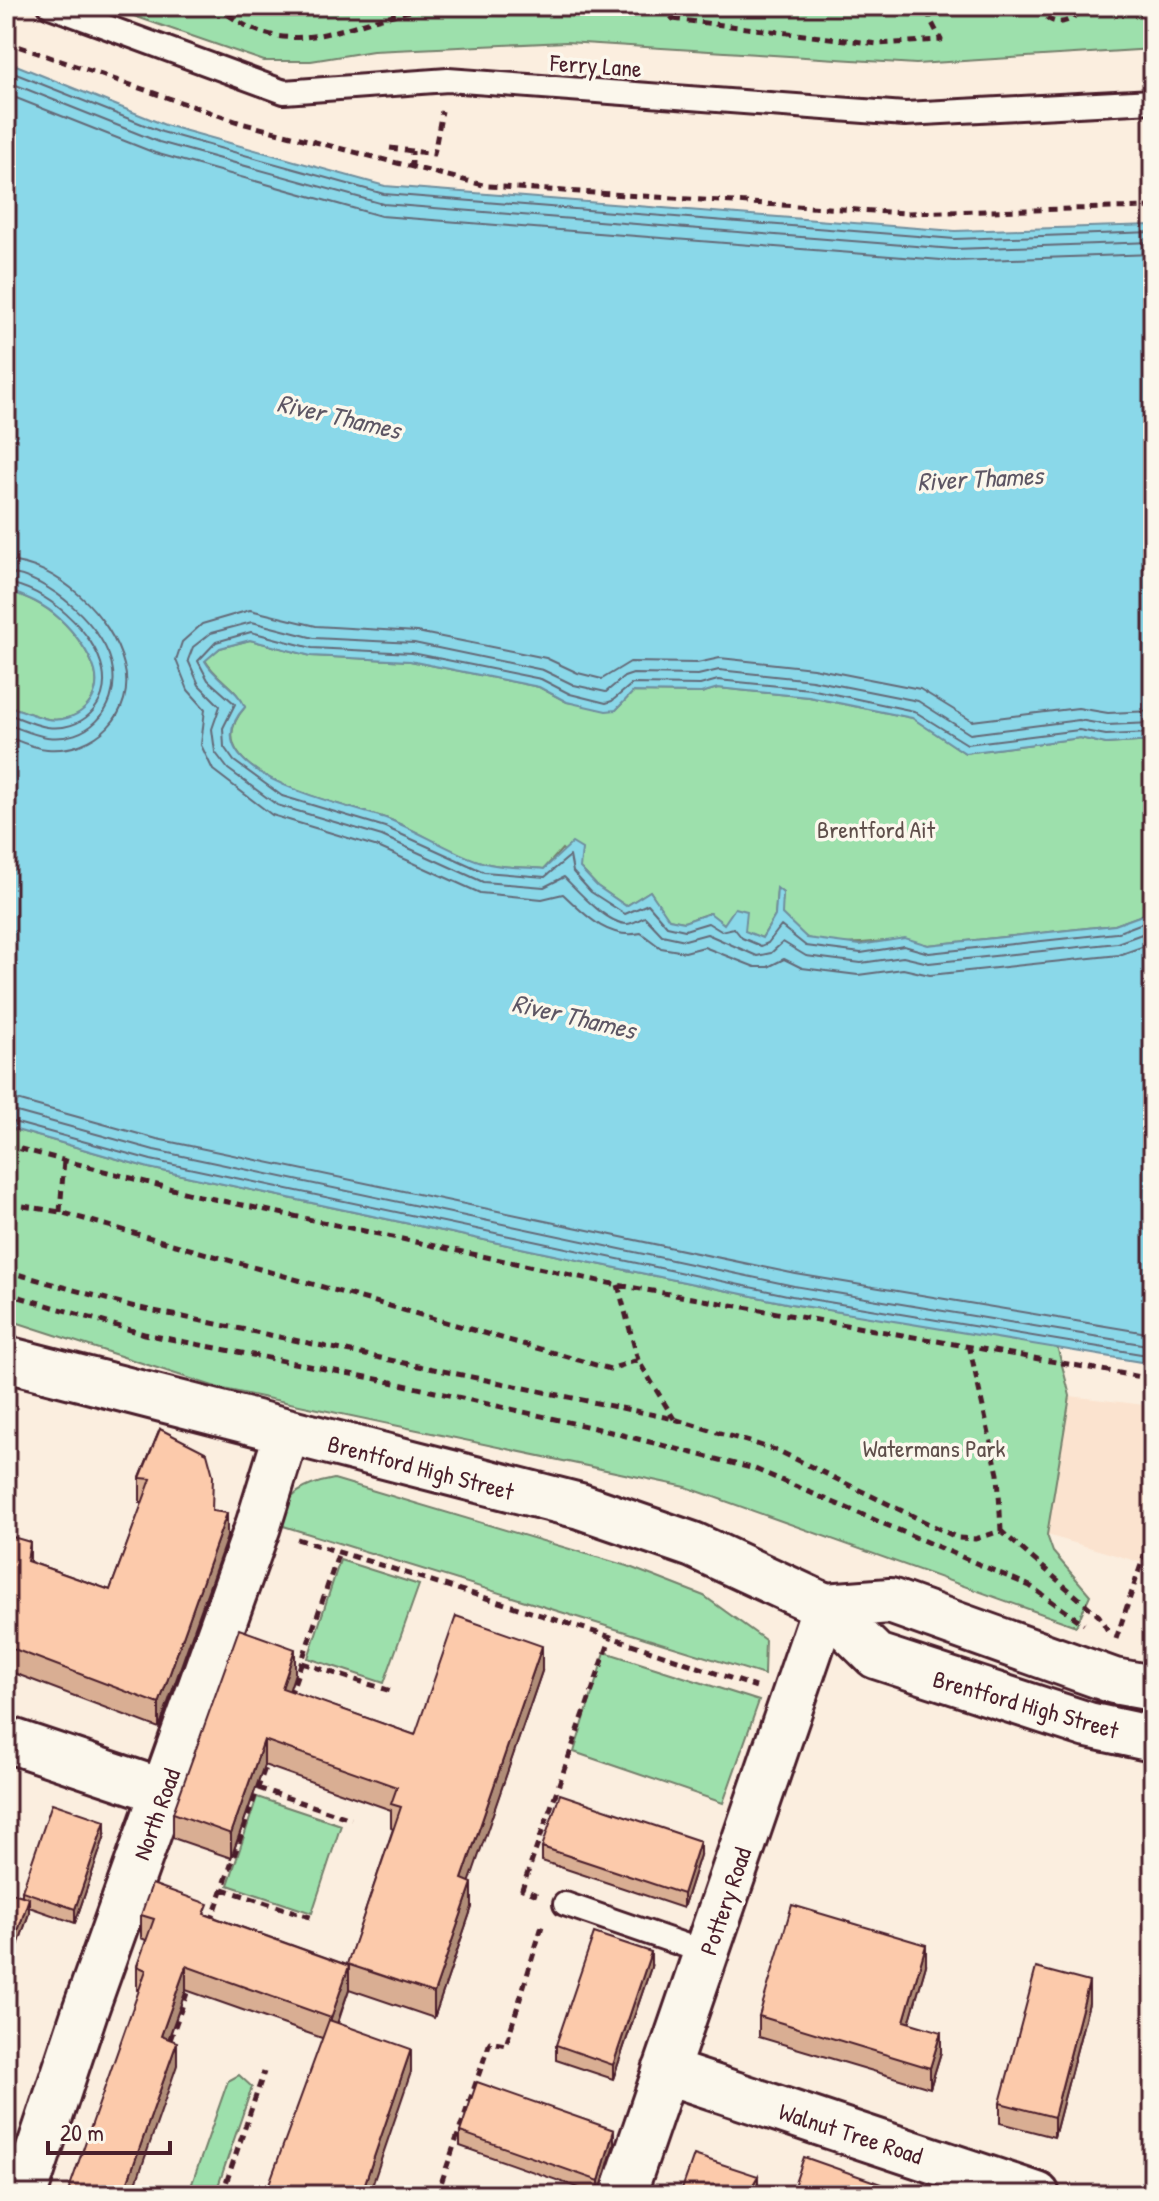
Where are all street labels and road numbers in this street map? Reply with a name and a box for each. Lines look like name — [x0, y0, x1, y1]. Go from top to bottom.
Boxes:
street label: Ferry Lane — [548, 46, 643, 84]
street label: Brentford High Street — [324, 1427, 518, 1507]
street label: Brentford High Street — [930, 1662, 1123, 1746]
street label: North Road — [125, 1764, 187, 1864]
street label: Pottery Road — [692, 1843, 758, 1959]
street label: Walnut Tree Road — [775, 2095, 927, 2171]

